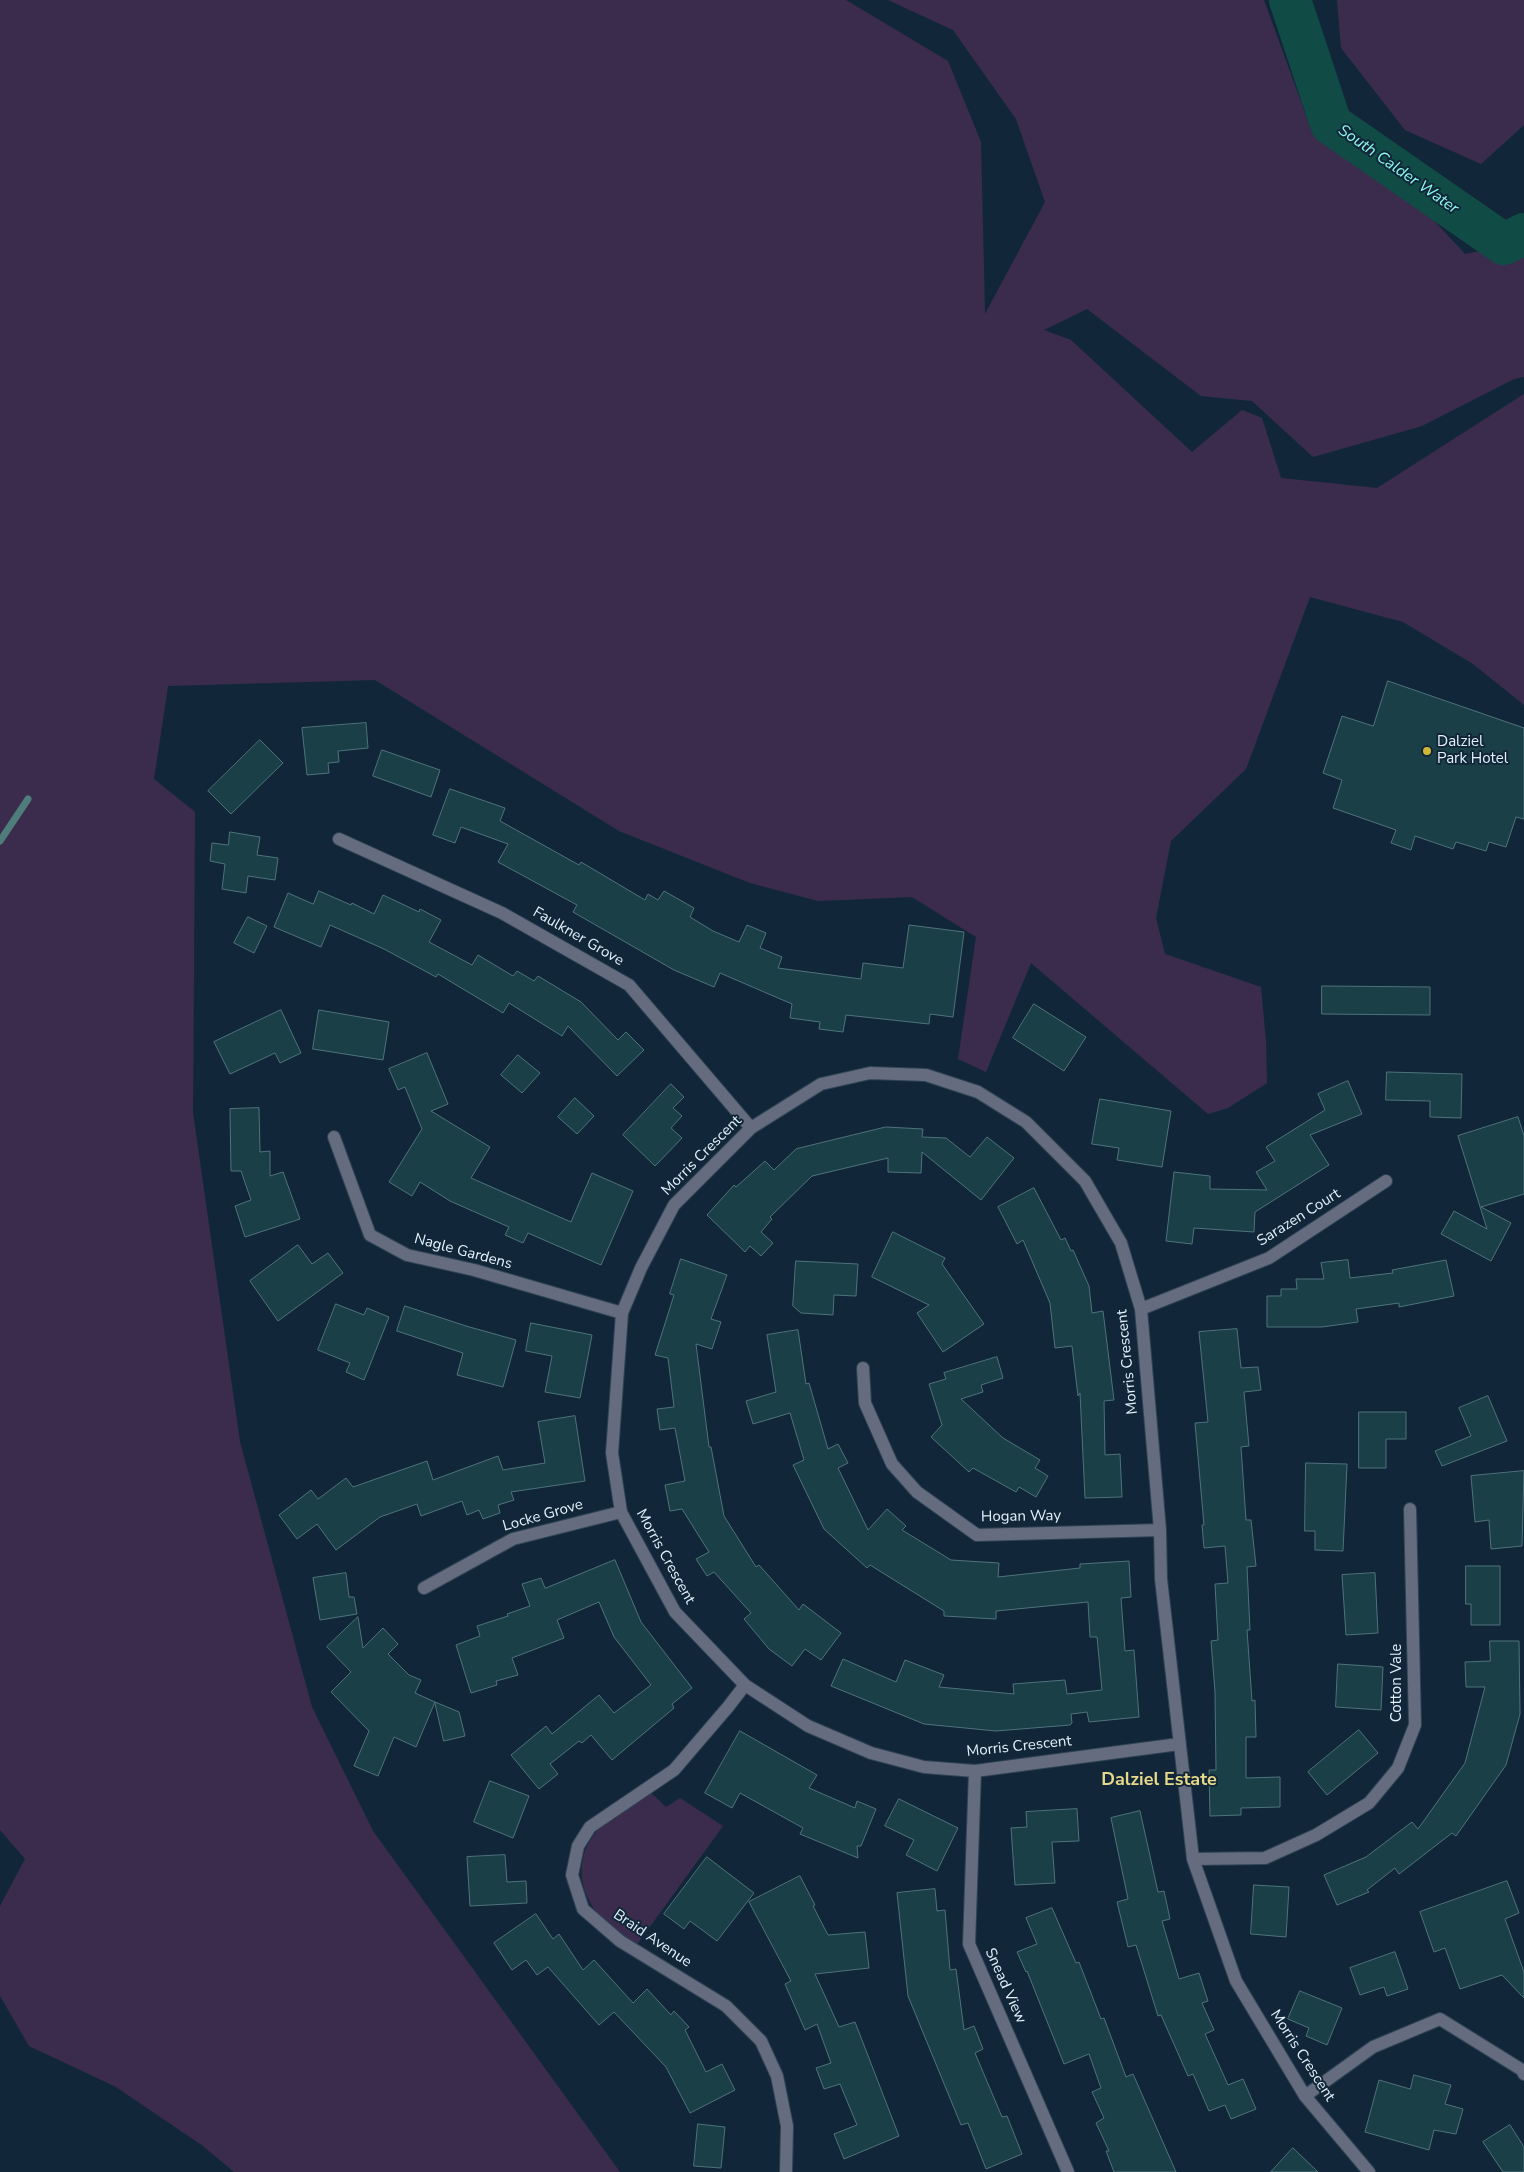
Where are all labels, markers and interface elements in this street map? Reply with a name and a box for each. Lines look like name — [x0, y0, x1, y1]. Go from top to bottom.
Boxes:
water label: South Calder Water — [1334, 121, 1462, 219]
place label: Dalziel Park Hotel — [1437, 733, 1508, 768]
marker: Dalziel Park Hotel — [1421, 745, 1433, 757]
street label: Faulkner Grove — [529, 904, 627, 970]
street label: Morris Crescent — [658, 1112, 746, 1200]
street label: Sarazen Court — [1254, 1185, 1344, 1251]
street label: Nagle Gardens — [412, 1230, 514, 1274]
street label: Morris Crescent — [1114, 1309, 1142, 1415]
street label: Locke Grove — [501, 1496, 585, 1536]
street label: Morris Crescent — [632, 1506, 698, 1608]
street label: Hogan Way — [981, 1507, 1061, 1527]
street label: Cotton Vale — [1388, 1644, 1406, 1722]
street label: Morris Crescent — [966, 1733, 1072, 1761]
district label: Dalziel Estate — [1101, 1770, 1217, 1792]
street label: Braid Avenue — [609, 1906, 695, 1972]
street label: Snead View — [980, 1946, 1030, 2026]
street label: Morris Crescent — [1266, 2007, 1338, 2105]

